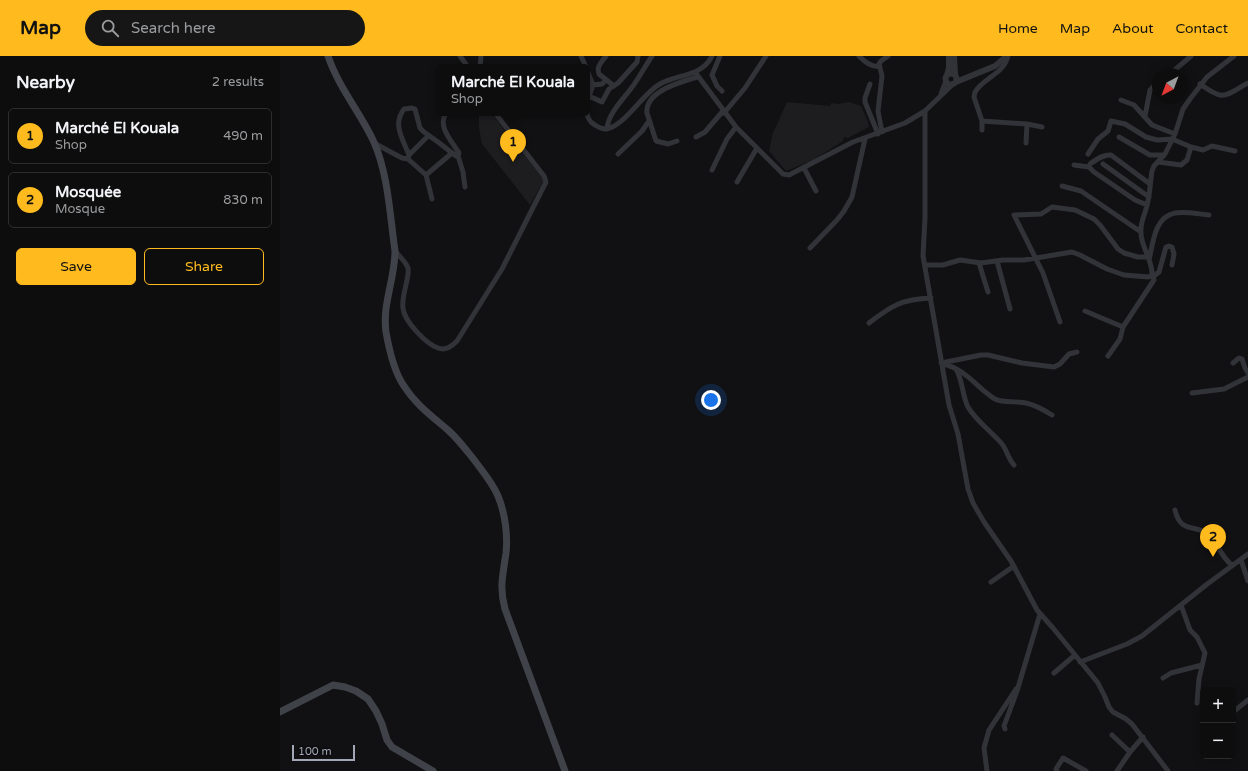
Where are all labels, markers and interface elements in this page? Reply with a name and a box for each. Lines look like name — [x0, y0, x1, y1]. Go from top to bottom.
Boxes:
search box — [85, 10, 365, 46]
text: Map — [20, 17, 61, 39]
icon: search — [99, 17, 121, 39]
text: Search here — [131, 19, 215, 37]
text: Home — [998, 20, 1038, 37]
text: Map — [1060, 20, 1090, 37]
text: About — [1112, 20, 1154, 37]
text: Contact — [1176, 20, 1228, 37]
popup — [436, 64, 590, 116]
north arrow — [1152, 68, 1188, 104]
text: Nearby — [16, 72, 75, 93]
text: Marché El Kouala — [451, 73, 575, 91]
text: 2 results — [212, 74, 264, 90]
text: Shop — [451, 91, 483, 107]
text: Marché El Kouala — [55, 119, 179, 137]
text: 1 — [26, 128, 34, 144]
text: 490 m — [223, 128, 263, 144]
pin: 1 — [500, 129, 526, 162]
text: Shop — [55, 137, 87, 153]
text: Mosquée — [55, 183, 121, 201]
text: 2 — [26, 192, 34, 208]
text: 830 m — [223, 192, 263, 208]
text: Mosque — [55, 201, 105, 217]
button: Save — [16, 248, 136, 285]
button: Share — [144, 248, 264, 285]
your location — [701, 390, 721, 410]
pin: 2 — [1200, 524, 1226, 557]
map controls — [1200, 687, 1236, 759]
button: + — [1200, 687, 1236, 723]
button: − — [1200, 723, 1236, 759]
scale bar — [292, 743, 355, 762]
text: 100 m — [298, 745, 332, 758]

